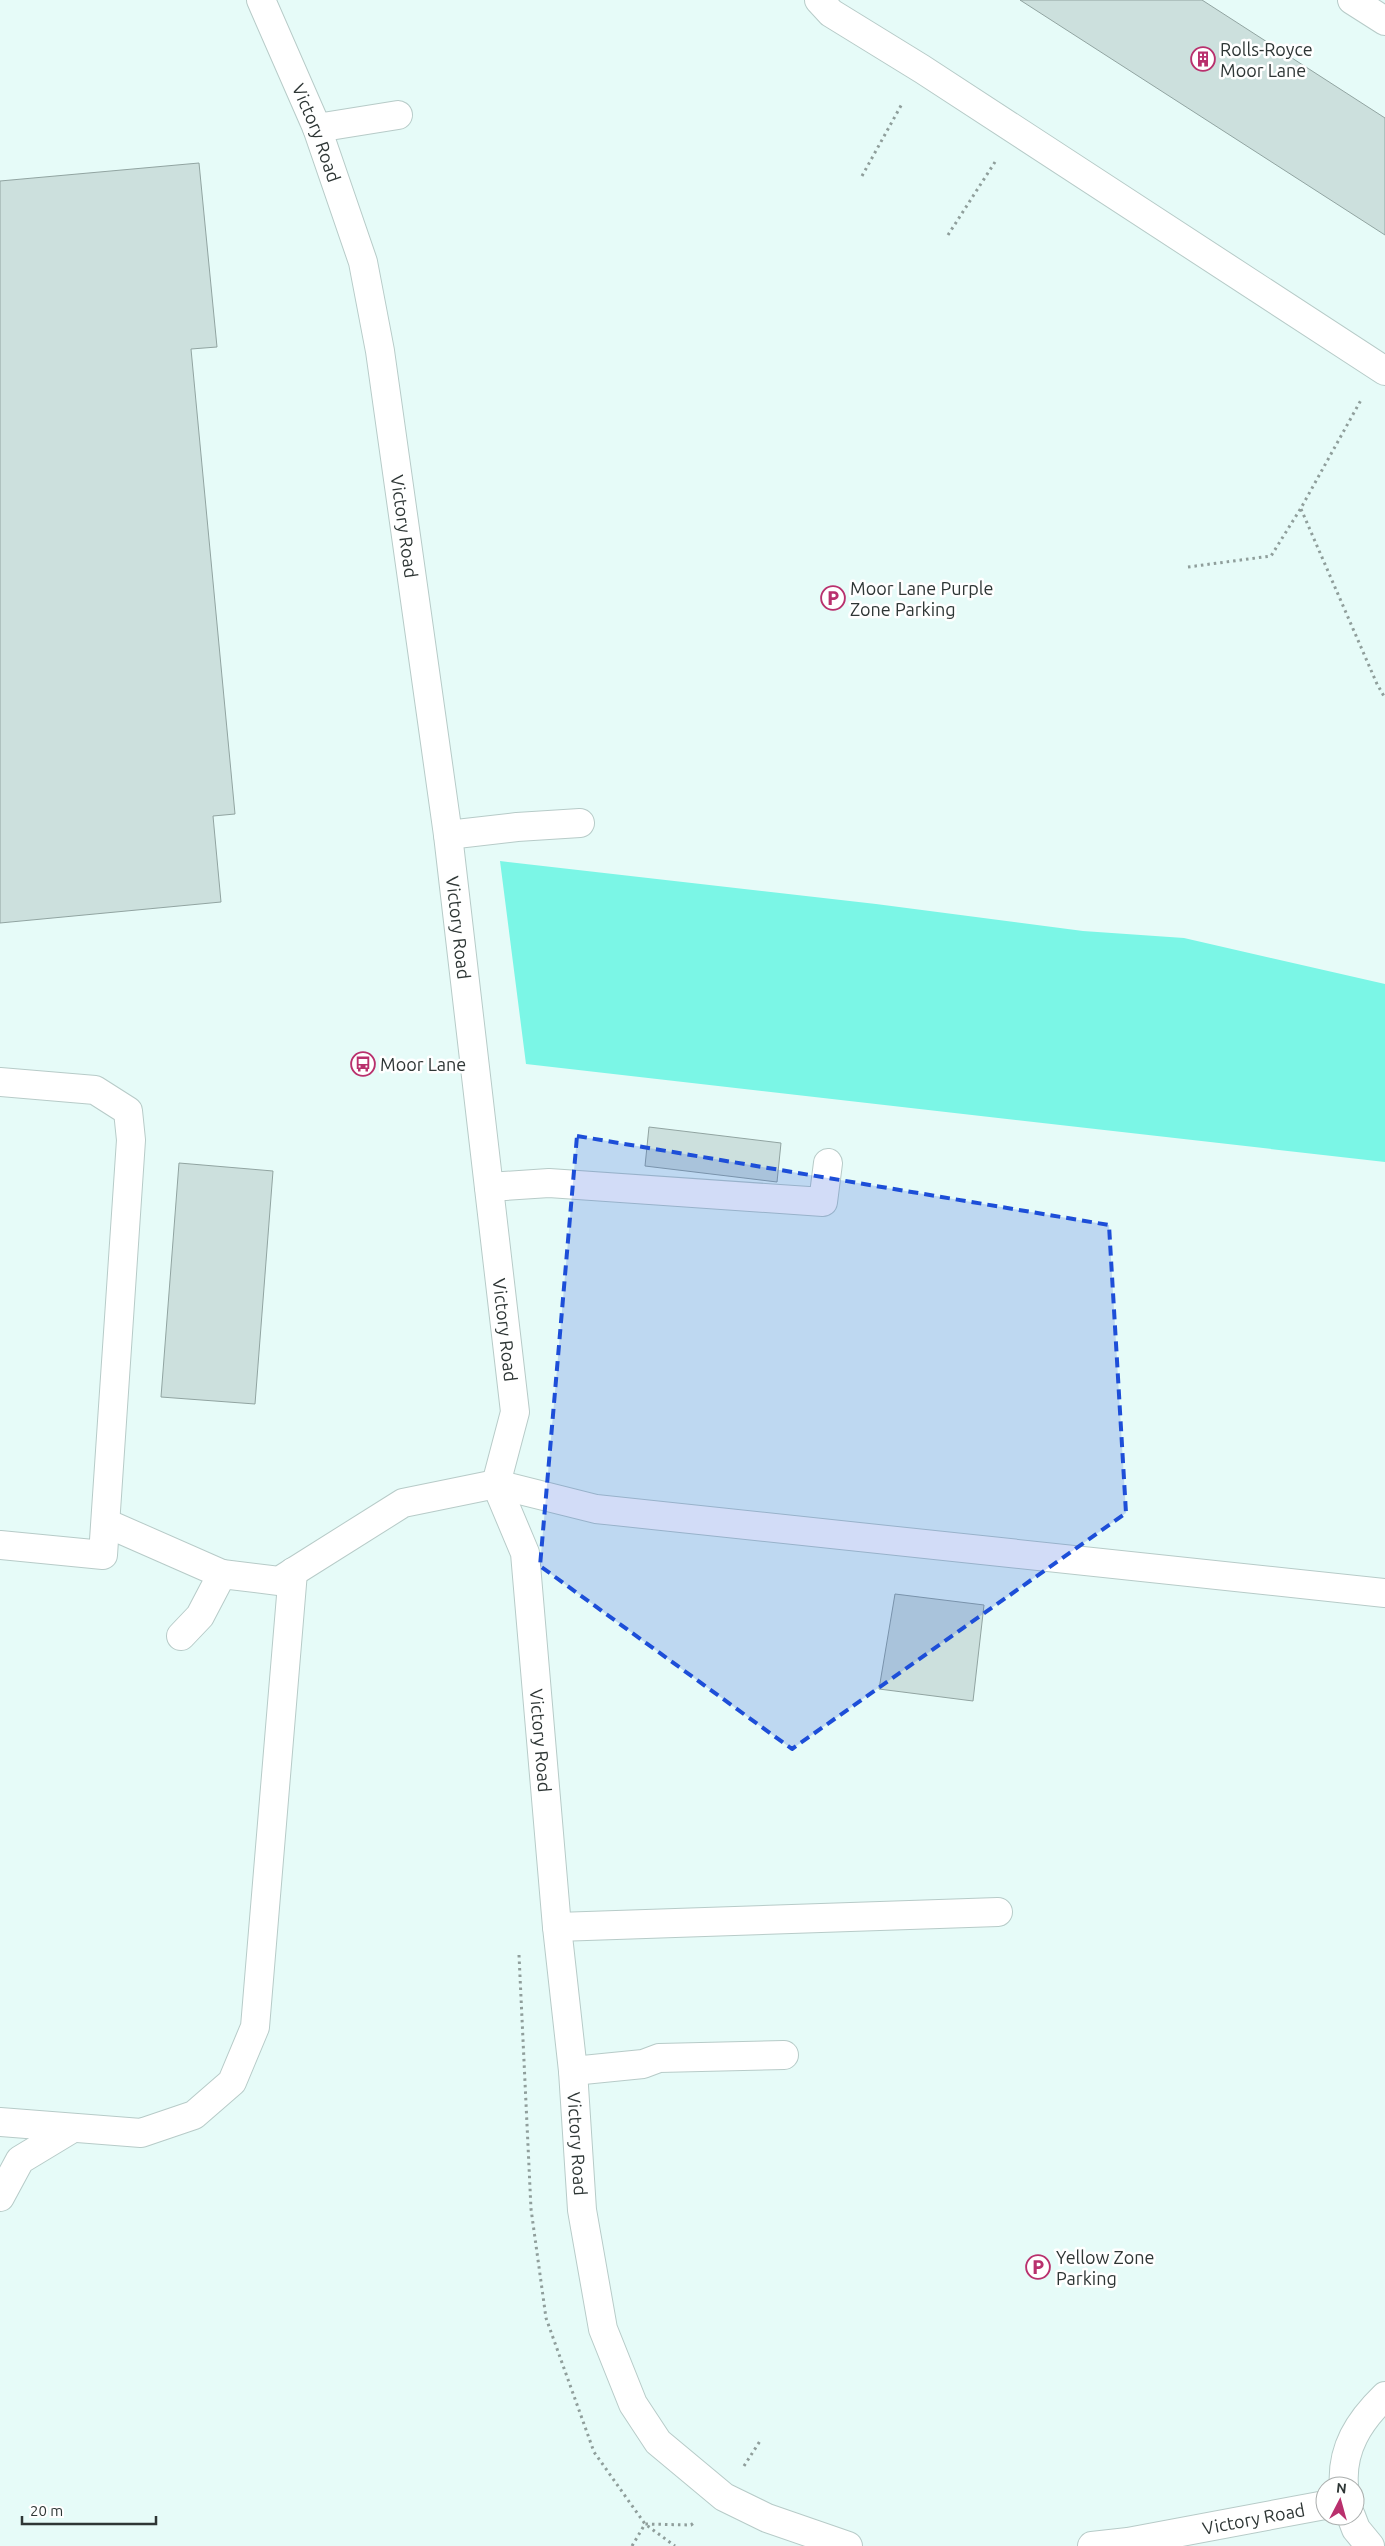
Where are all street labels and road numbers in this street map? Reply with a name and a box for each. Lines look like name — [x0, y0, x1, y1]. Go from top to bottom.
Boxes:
street label: Victory Road — [289, 80, 345, 184]
street label: Victory Road — [387, 473, 422, 579]
street label: Victory Road — [443, 875, 475, 980]
street label: Victory Road — [490, 1277, 521, 1383]
street label: Victory Road — [527, 1688, 555, 1793]
street label: Victory Road — [564, 2091, 591, 2196]
street label: Victory Road — [1201, 2499, 1306, 2538]

